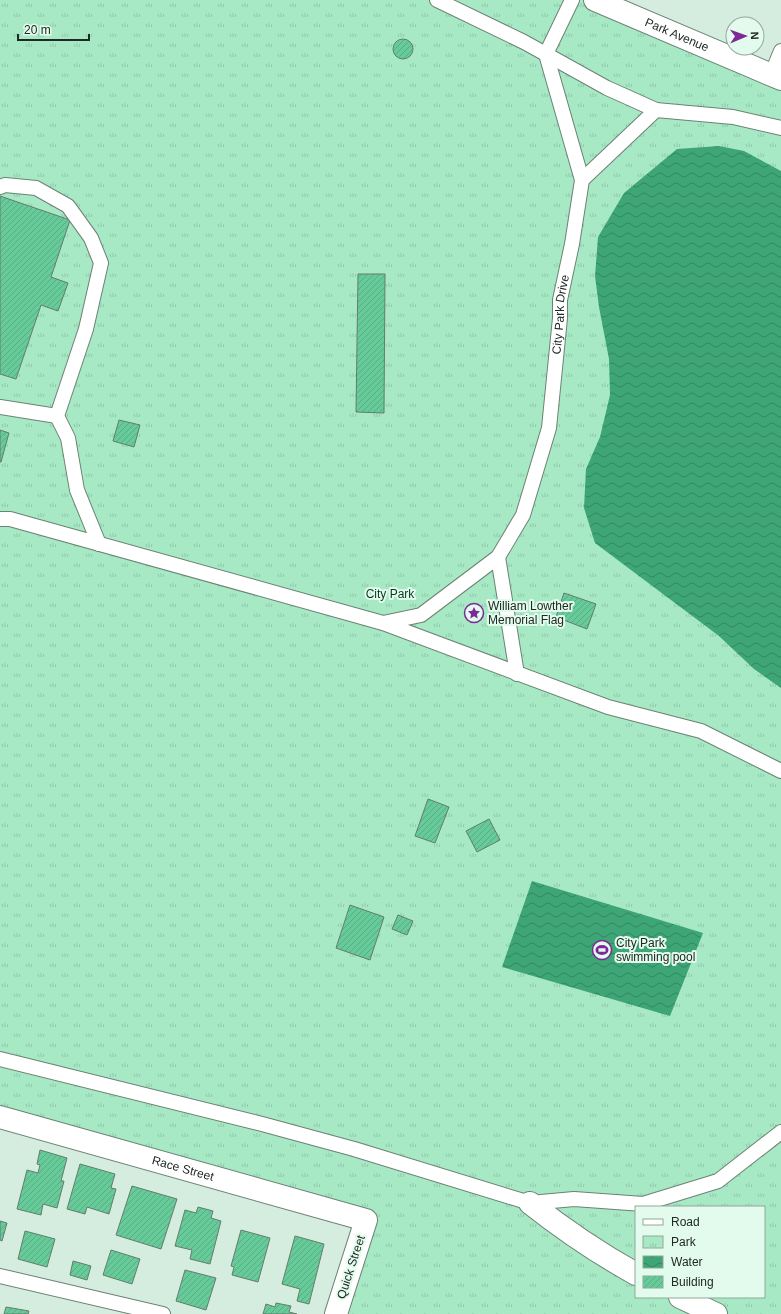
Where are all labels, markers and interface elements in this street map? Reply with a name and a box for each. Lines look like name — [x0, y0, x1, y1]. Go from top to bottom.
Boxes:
street label: Park Avenue — [643, 15, 711, 55]
scale bar — [18, 16, 89, 42]
north arrow — [725, 16, 765, 56]
text: 20 m — [24, 23, 51, 37]
text: N — [749, 31, 761, 40]
street label: City Park Drive — [549, 273, 572, 355]
park label: City Park — [366, 587, 415, 601]
place label: William Lowther Memorial Flag — [488, 599, 573, 627]
place icon: William Lowther Memorial Flag — [463, 602, 485, 624]
place label: City Park swimming pool — [616, 936, 695, 964]
sports icon: City Park swimming pool — [591, 939, 613, 961]
street label: Race Street — [150, 1153, 216, 1184]
legend — [635, 1206, 765, 1298]
text: Road — [671, 1215, 700, 1229]
street label: Quick Street — [334, 1233, 368, 1301]
text: Park — [671, 1235, 697, 1249]
text: Water — [671, 1255, 703, 1269]
text: Building — [671, 1275, 714, 1289]

